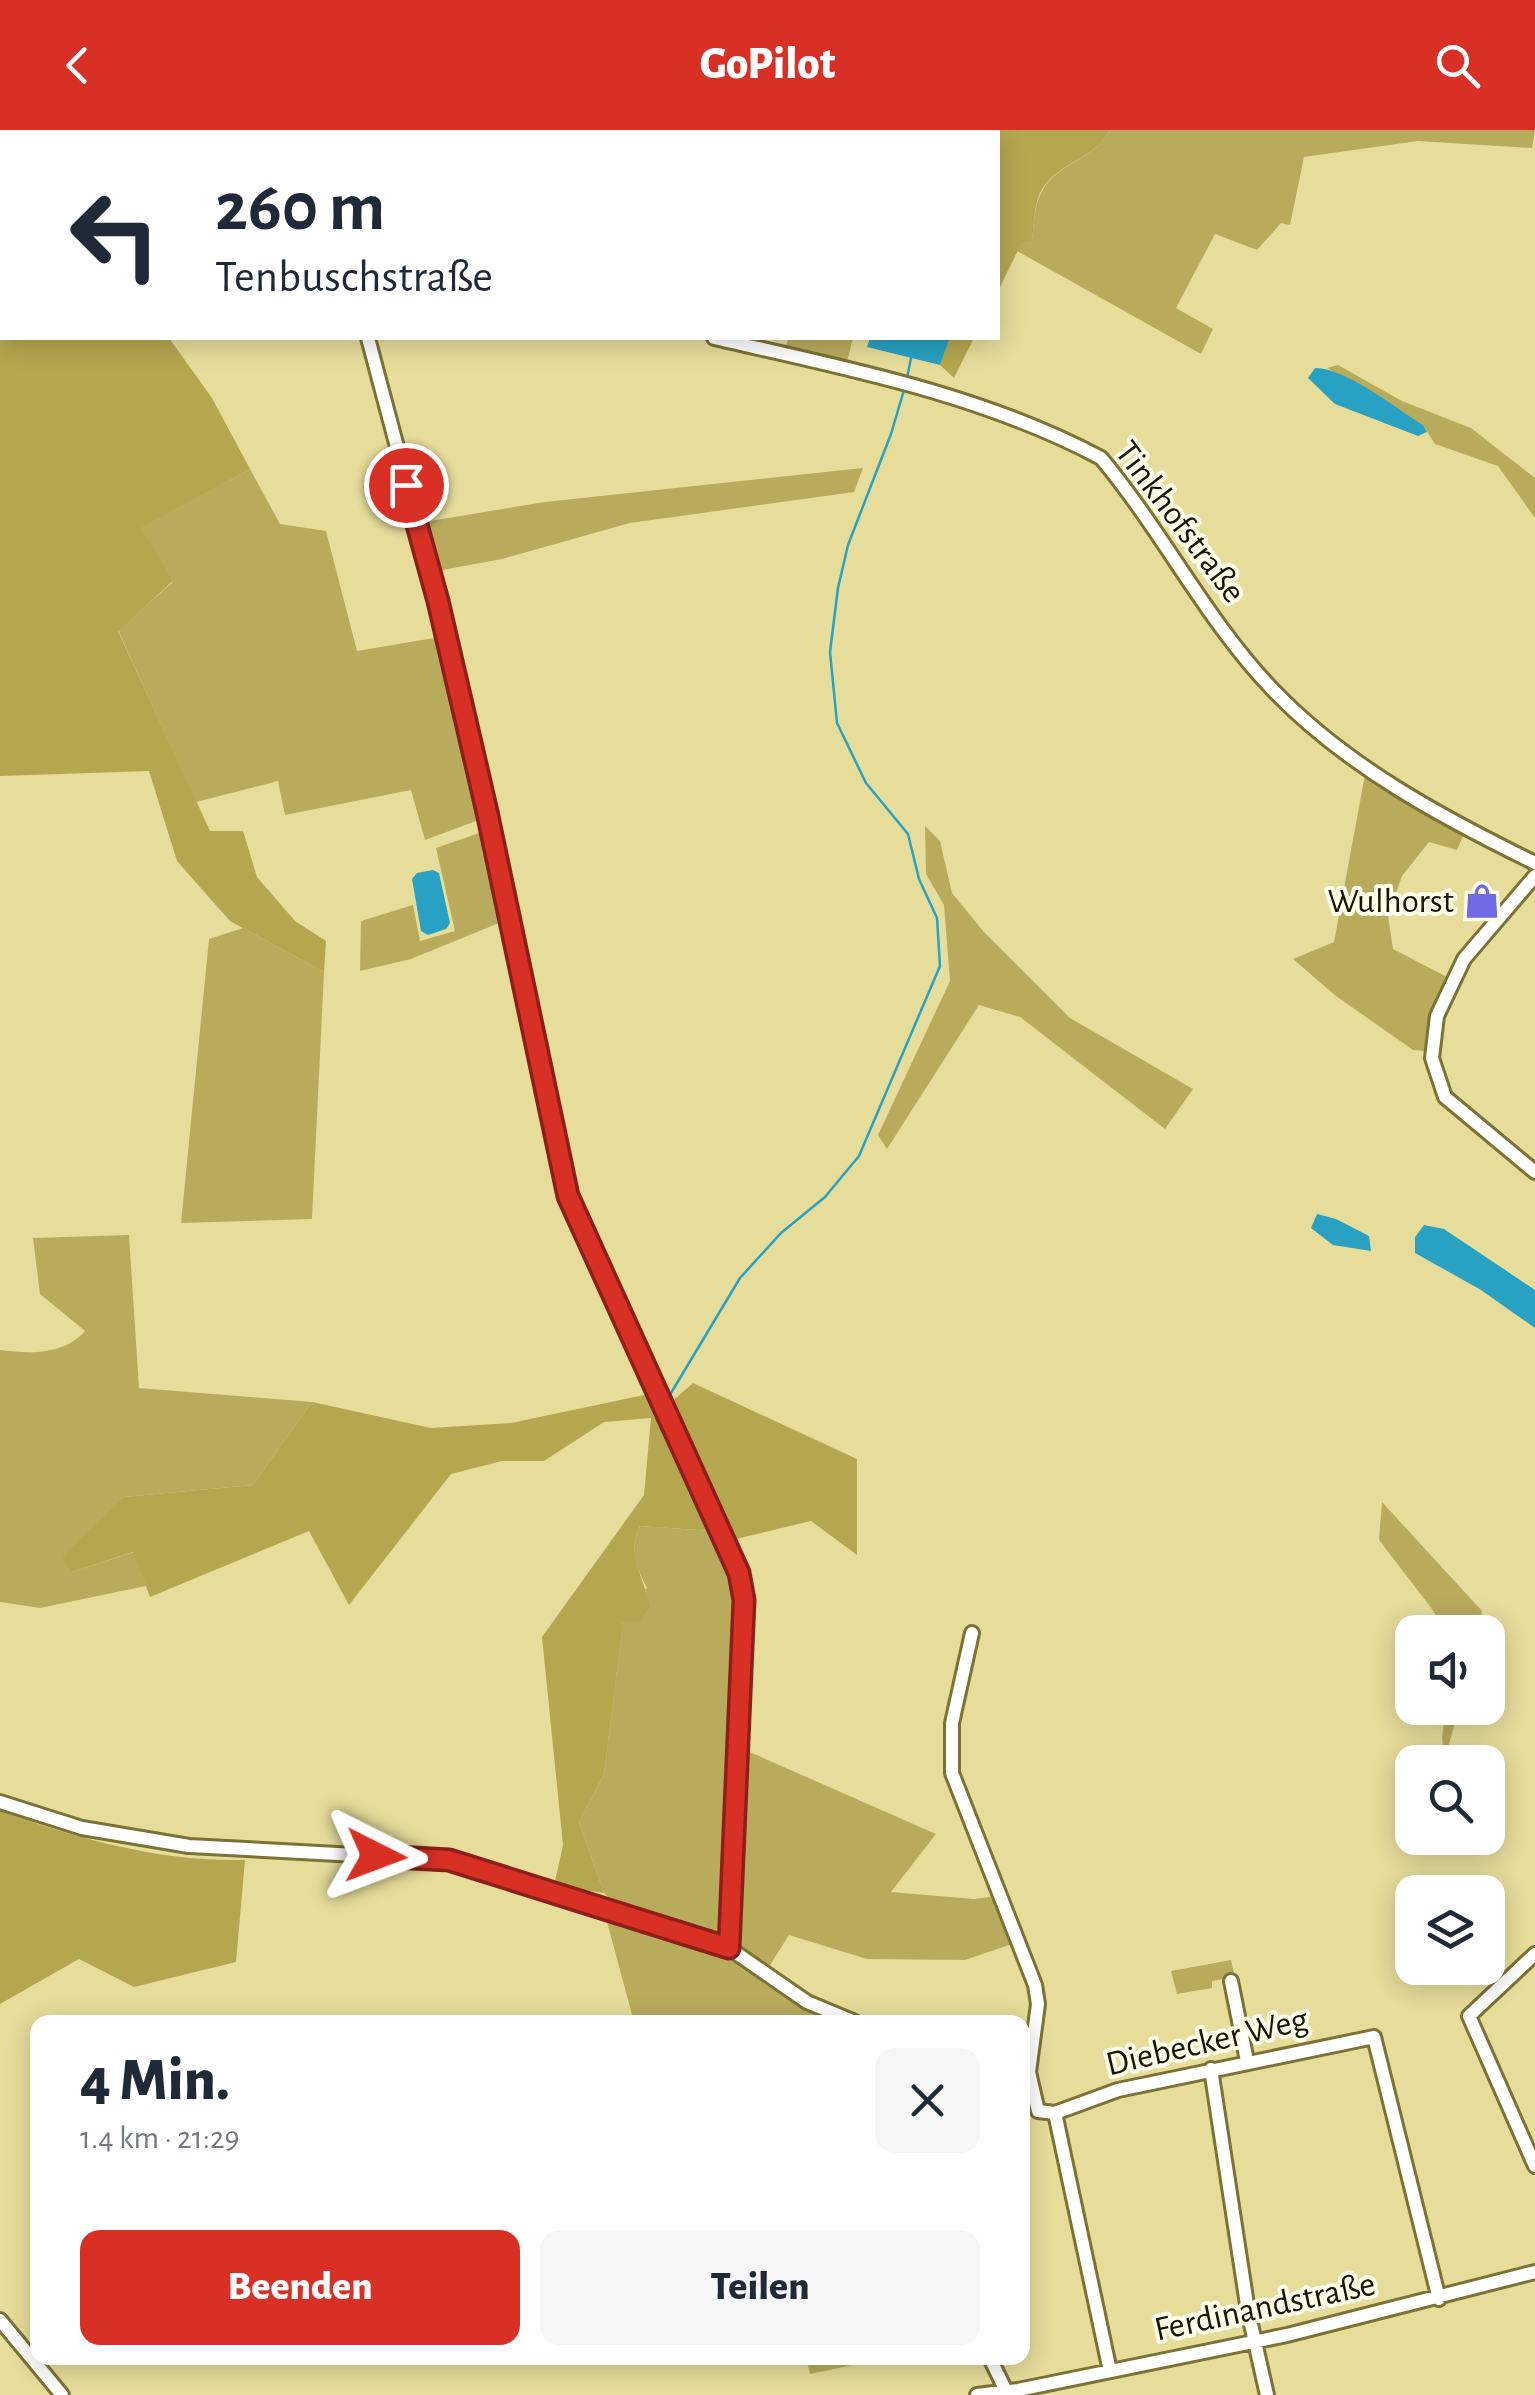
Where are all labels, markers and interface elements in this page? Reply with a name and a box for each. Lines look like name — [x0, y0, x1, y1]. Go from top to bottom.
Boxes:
icon: back — [50, 38, 105, 93]
icon: search — [1430, 38, 1485, 93]
text: GoPilot — [700, 42, 835, 87]
icon: left — [50, 170, 180, 300]
text: 260 m — [215, 173, 385, 243]
text: Tenbuschstraße — [215, 255, 493, 300]
street label: Tinkhofstraße — [1108, 435, 1252, 609]
pin — [364, 443, 449, 528]
icon: arrive — [379, 458, 434, 513]
shop icon: Wulhorst — [1463, 882, 1501, 920]
place label: Wulhorst — [1328, 884, 1454, 919]
map controls — [1395, 1615, 1505, 1985]
button: sound — [1395, 1615, 1505, 1725]
button: search — [1395, 1745, 1505, 1855]
position arrow — [324, 1804, 428, 1908]
button: layers — [1395, 1875, 1505, 1985]
street label: Diebecker Weg — [1103, 2002, 1311, 2082]
button: close — [875, 2048, 980, 2153]
text: 4 Min. — [80, 2051, 230, 2111]
text: 1.4 km · 21:29 — [80, 2122, 240, 2154]
button: Beenden — [80, 2230, 520, 2345]
button: Teilen — [540, 2230, 980, 2345]
street label: Ferdinandstraße — [1151, 2267, 1379, 2347]

